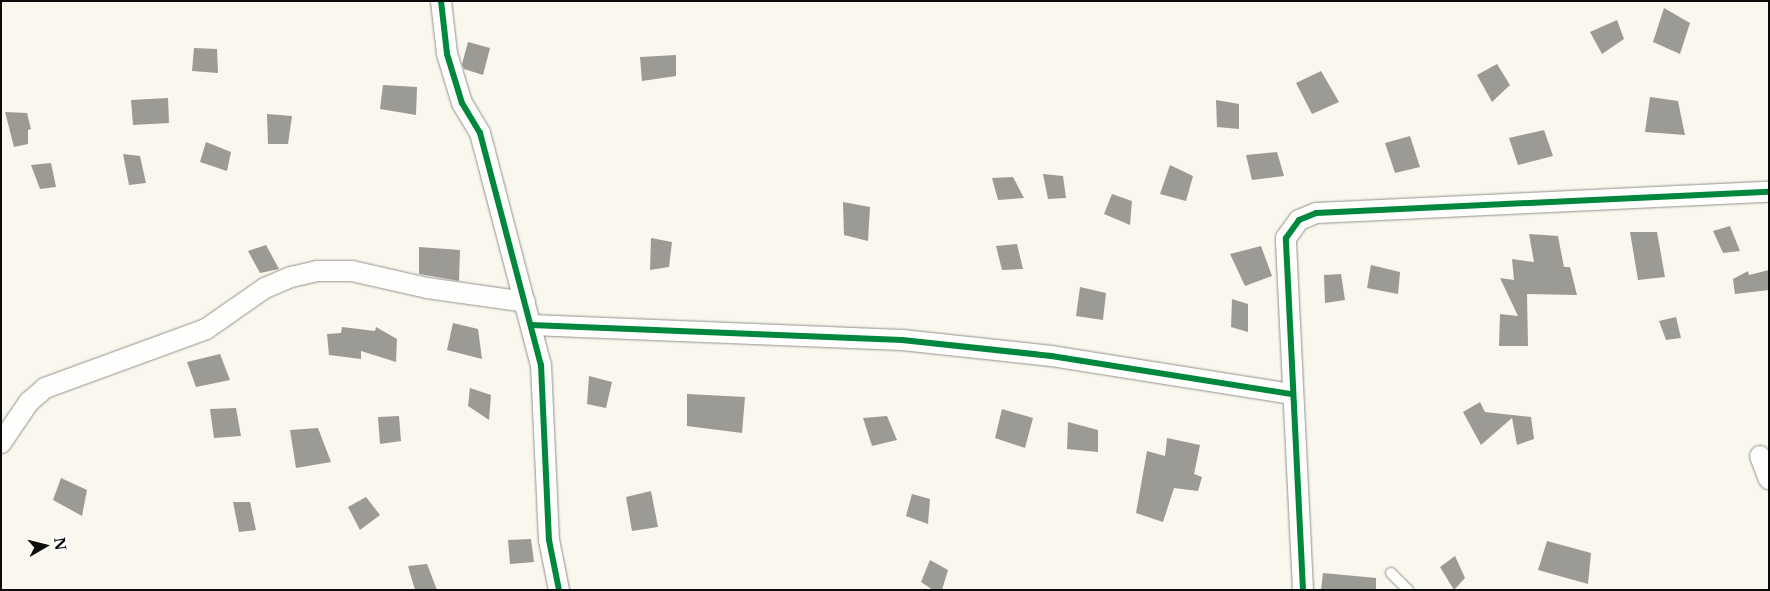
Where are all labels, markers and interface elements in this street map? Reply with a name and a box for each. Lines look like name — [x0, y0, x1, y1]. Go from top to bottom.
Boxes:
north arrow — [20, 521, 70, 571]
text: N — [50, 536, 70, 552]

